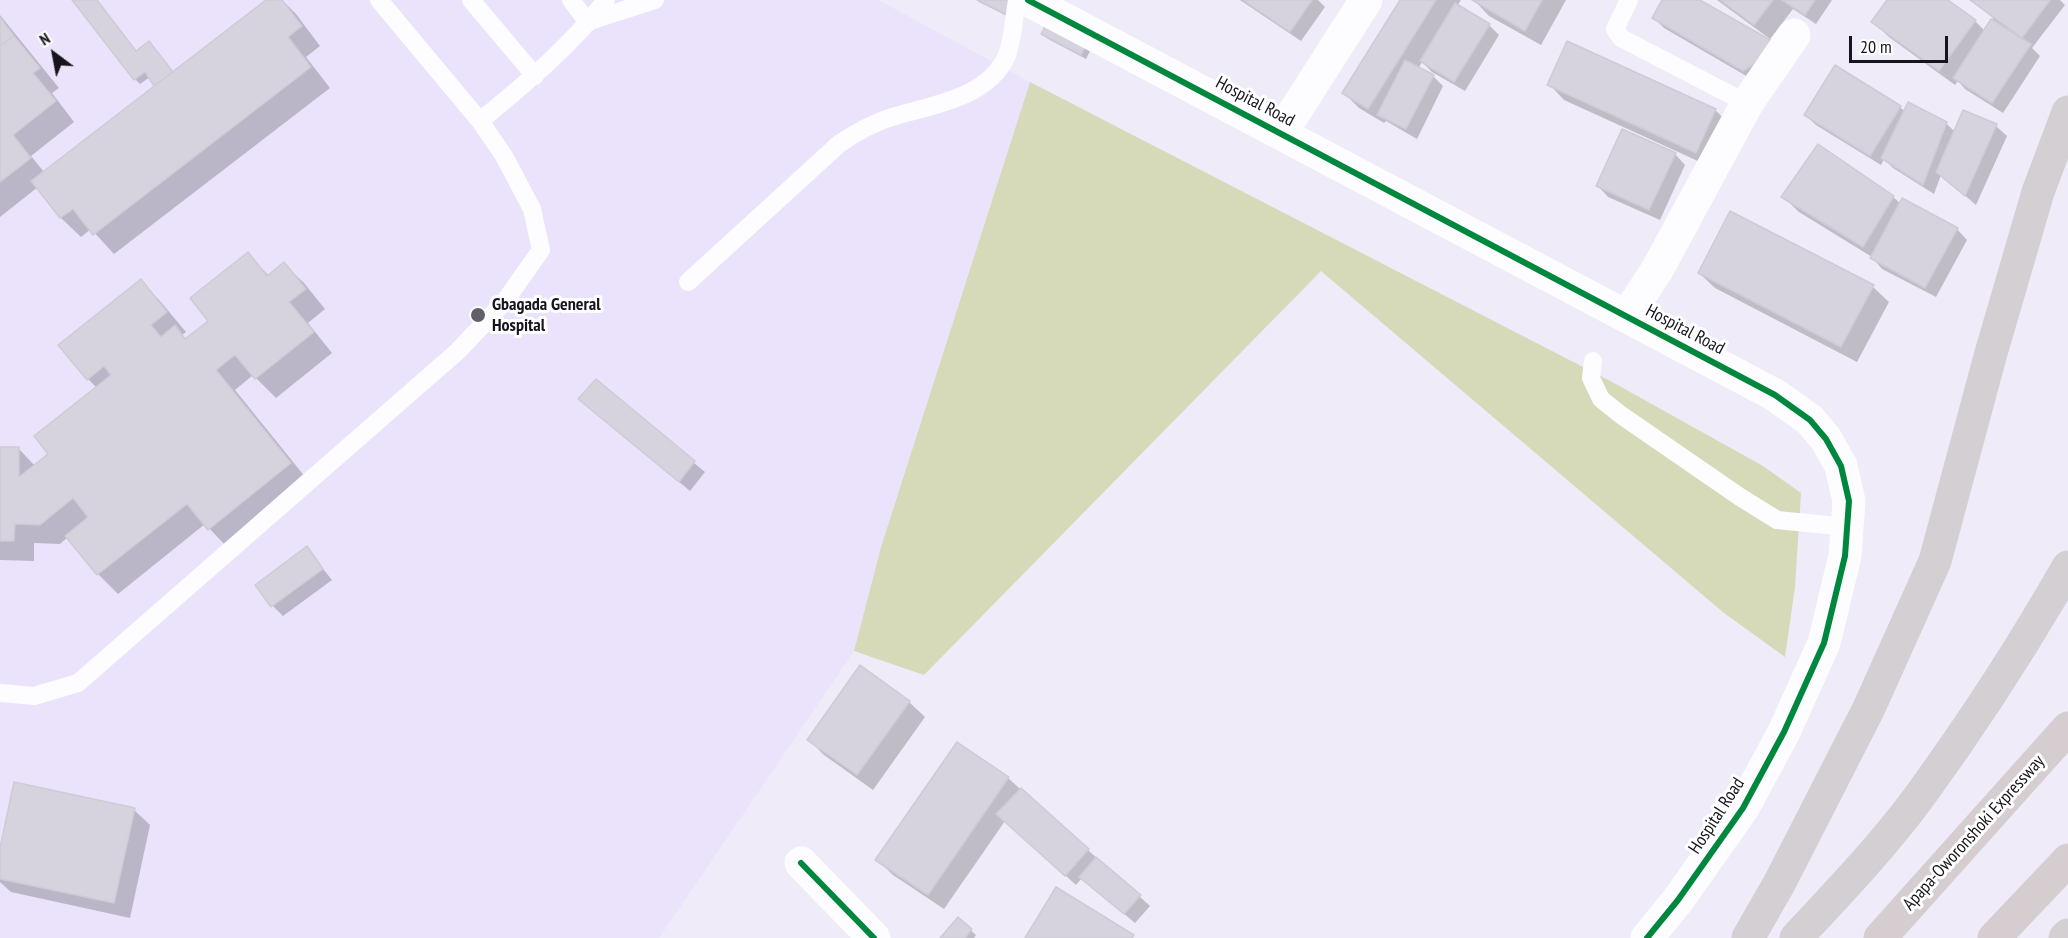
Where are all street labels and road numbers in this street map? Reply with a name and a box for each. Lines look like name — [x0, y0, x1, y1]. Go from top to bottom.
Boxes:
street label: Hospital Road — [1212, 72, 1298, 132]
street label: Hospital Road — [1642, 300, 1728, 360]
street label: Apapa-Oworonshoki Expressway — [1899, 751, 2049, 915]
street label: Hospital Road — [1684, 774, 1750, 858]

